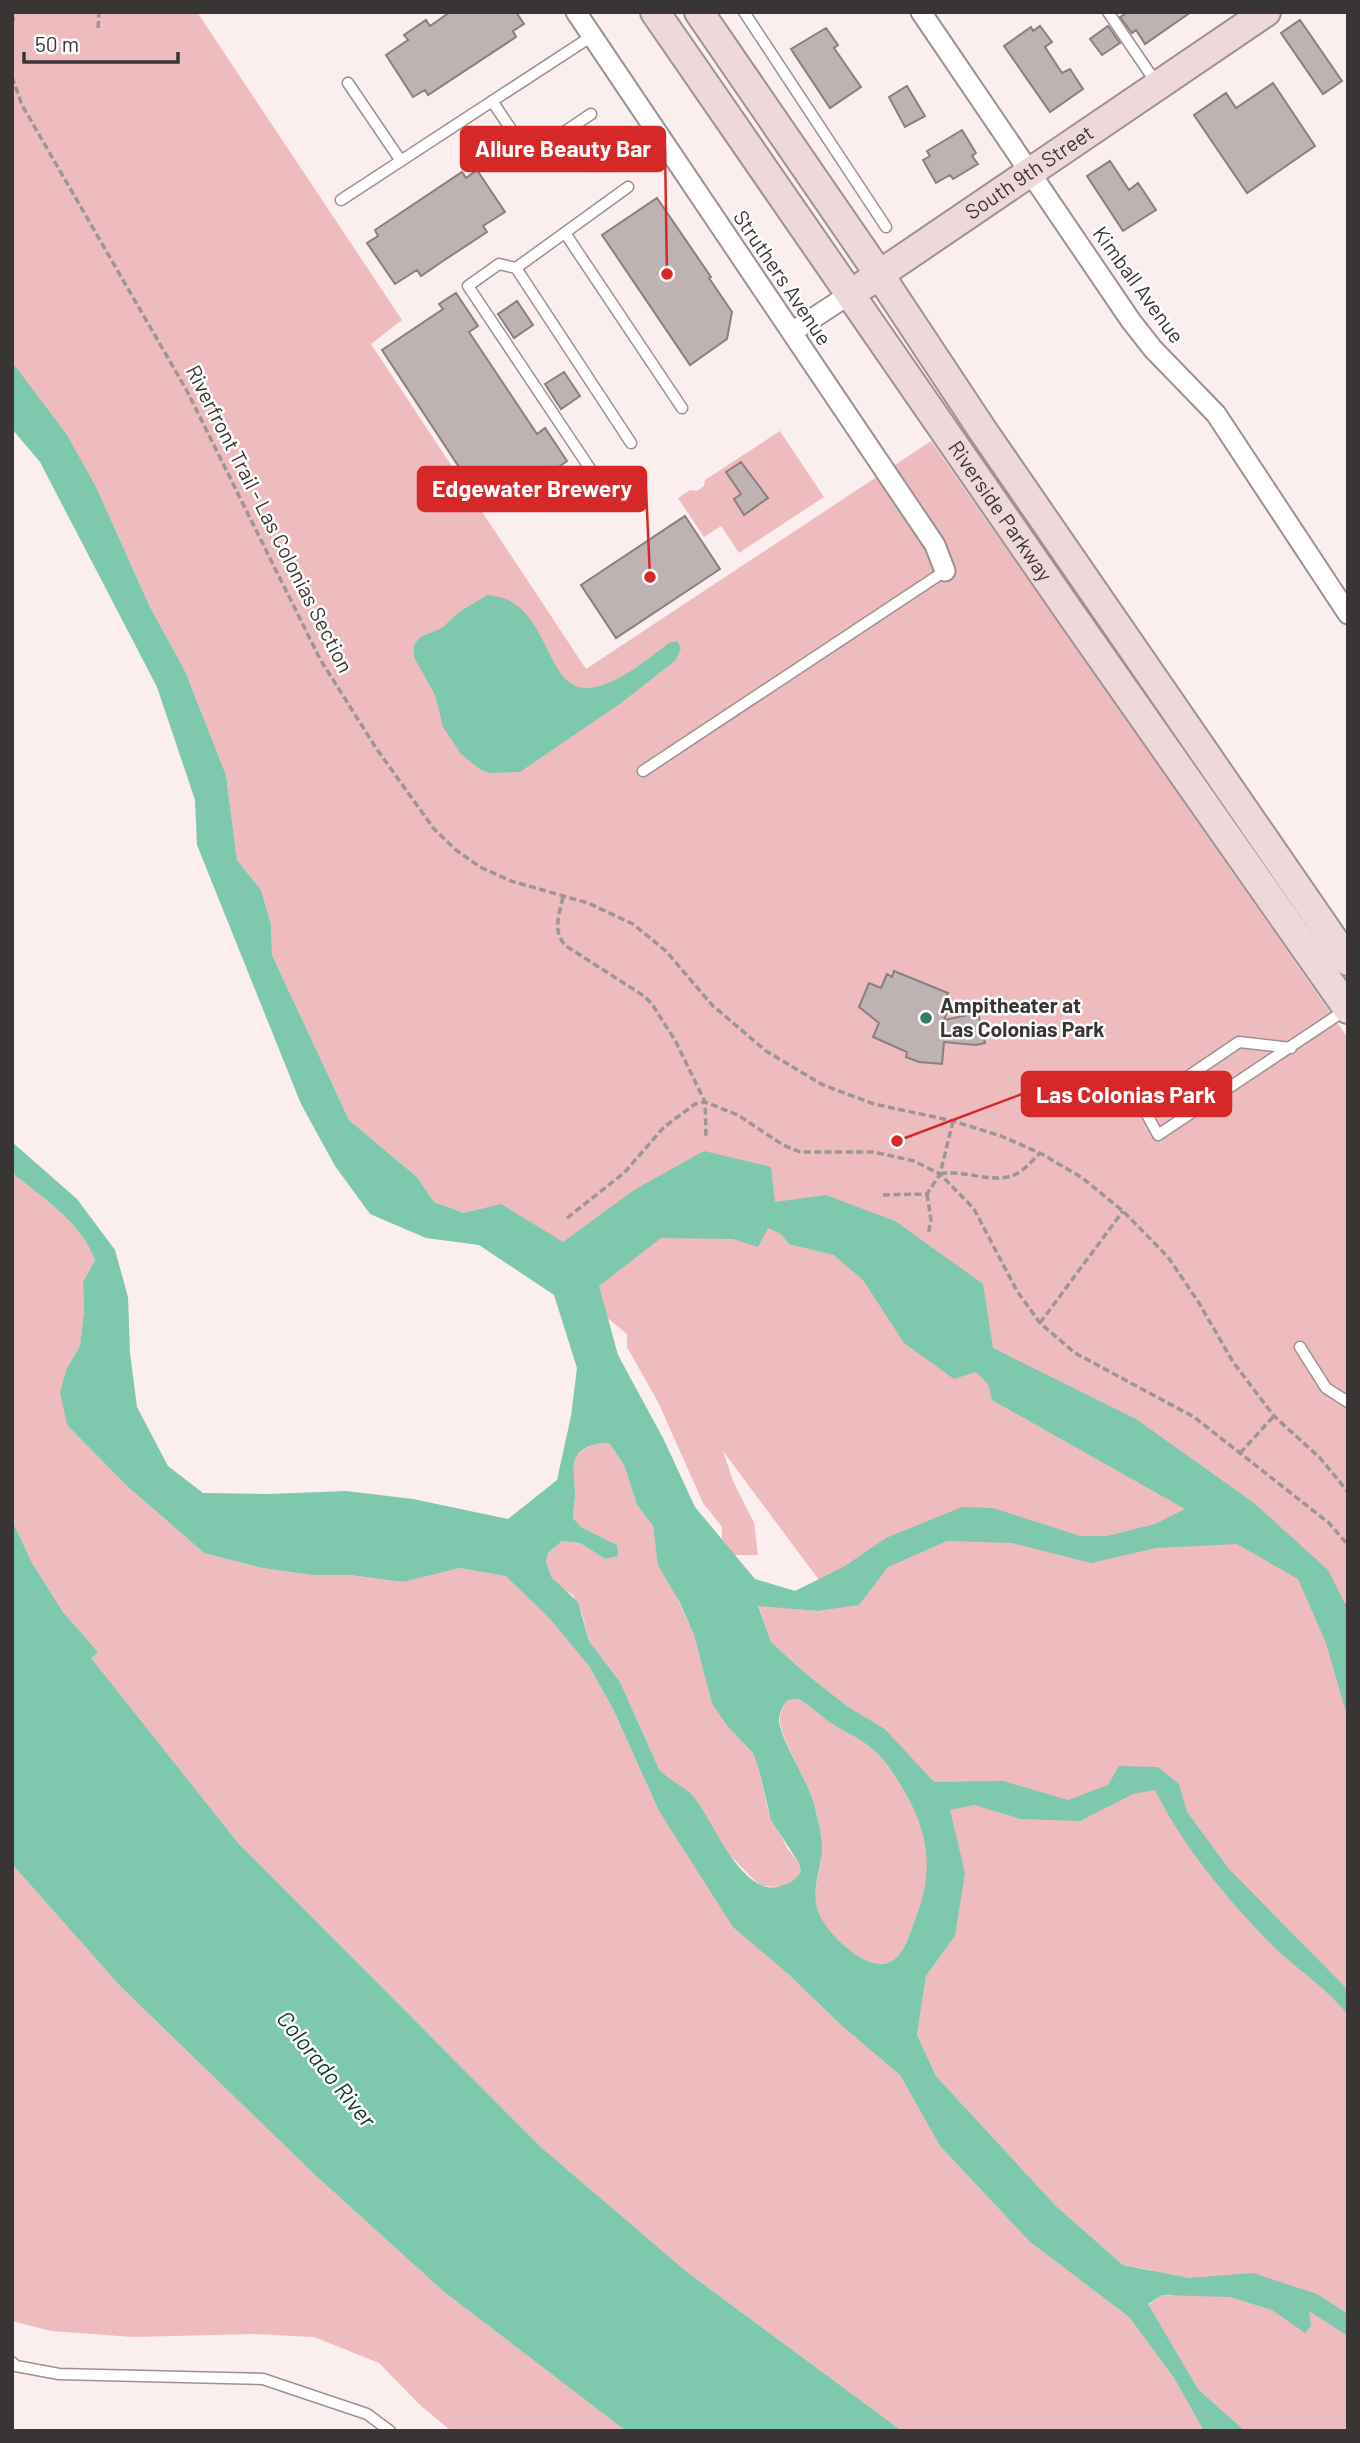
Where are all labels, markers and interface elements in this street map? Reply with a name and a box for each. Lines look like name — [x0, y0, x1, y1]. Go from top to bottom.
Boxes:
scale bar — [24, 21, 178, 65]
text: 50 m — [35, 31, 79, 56]
street label: South 9th Street — [960, 119, 1098, 224]
callout: Allure Beauty Bar — [461, 127, 665, 171]
text: Allure Beauty Bar — [475, 134, 651, 162]
street label: Struthers Avenue — [729, 205, 838, 349]
street label: Kimball Avenue — [1088, 221, 1190, 347]
street label: Riverfront Trail - Las Colonias Section — [182, 360, 359, 676]
street label: Riverside Parkway — [944, 435, 1059, 586]
callout: Edgewater Brewery — [418, 467, 646, 511]
text: Edgewater Brewery — [432, 474, 632, 502]
place label: Ampitheater at Las Colonias Park — [940, 992, 1105, 1041]
marker: Ampitheater at Las Colonias Park — [918, 1010, 934, 1026]
callout: Las Colonias Park — [1022, 1072, 1231, 1116]
text: Las Colonias Park — [1036, 1080, 1216, 1108]
water label: Colorado River — [271, 2005, 383, 2133]

